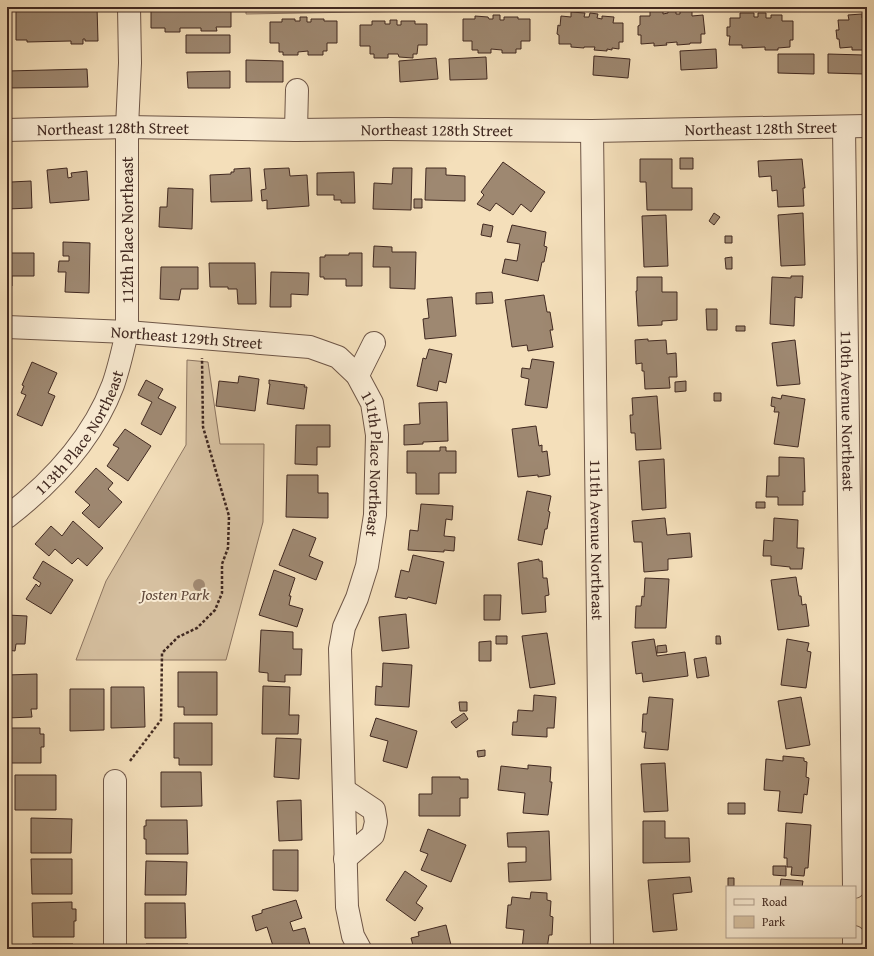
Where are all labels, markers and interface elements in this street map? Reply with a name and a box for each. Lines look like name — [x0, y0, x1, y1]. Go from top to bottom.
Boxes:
street label: Northeast 128th Street — [37, 115, 190, 141]
street label: Northeast 128th Street — [685, 115, 838, 141]
street label: Northeast 128th Street — [361, 117, 514, 142]
street label: 112th Place Northeast — [115, 156, 139, 303]
street label: Northeast 129th Street — [110, 319, 264, 355]
street label: 110th Avenue Northeast — [835, 330, 861, 492]
street label: 113th Place Northeast — [29, 367, 129, 500]
street label: 111th Place Northeast — [355, 386, 389, 539]
street label: 111th Avenue Northeast — [584, 459, 610, 621]
park label: Josten Park — [138, 582, 210, 606]
legend — [726, 886, 856, 938]
text: Road — [762, 893, 788, 910]
text: Park — [762, 913, 786, 930]

